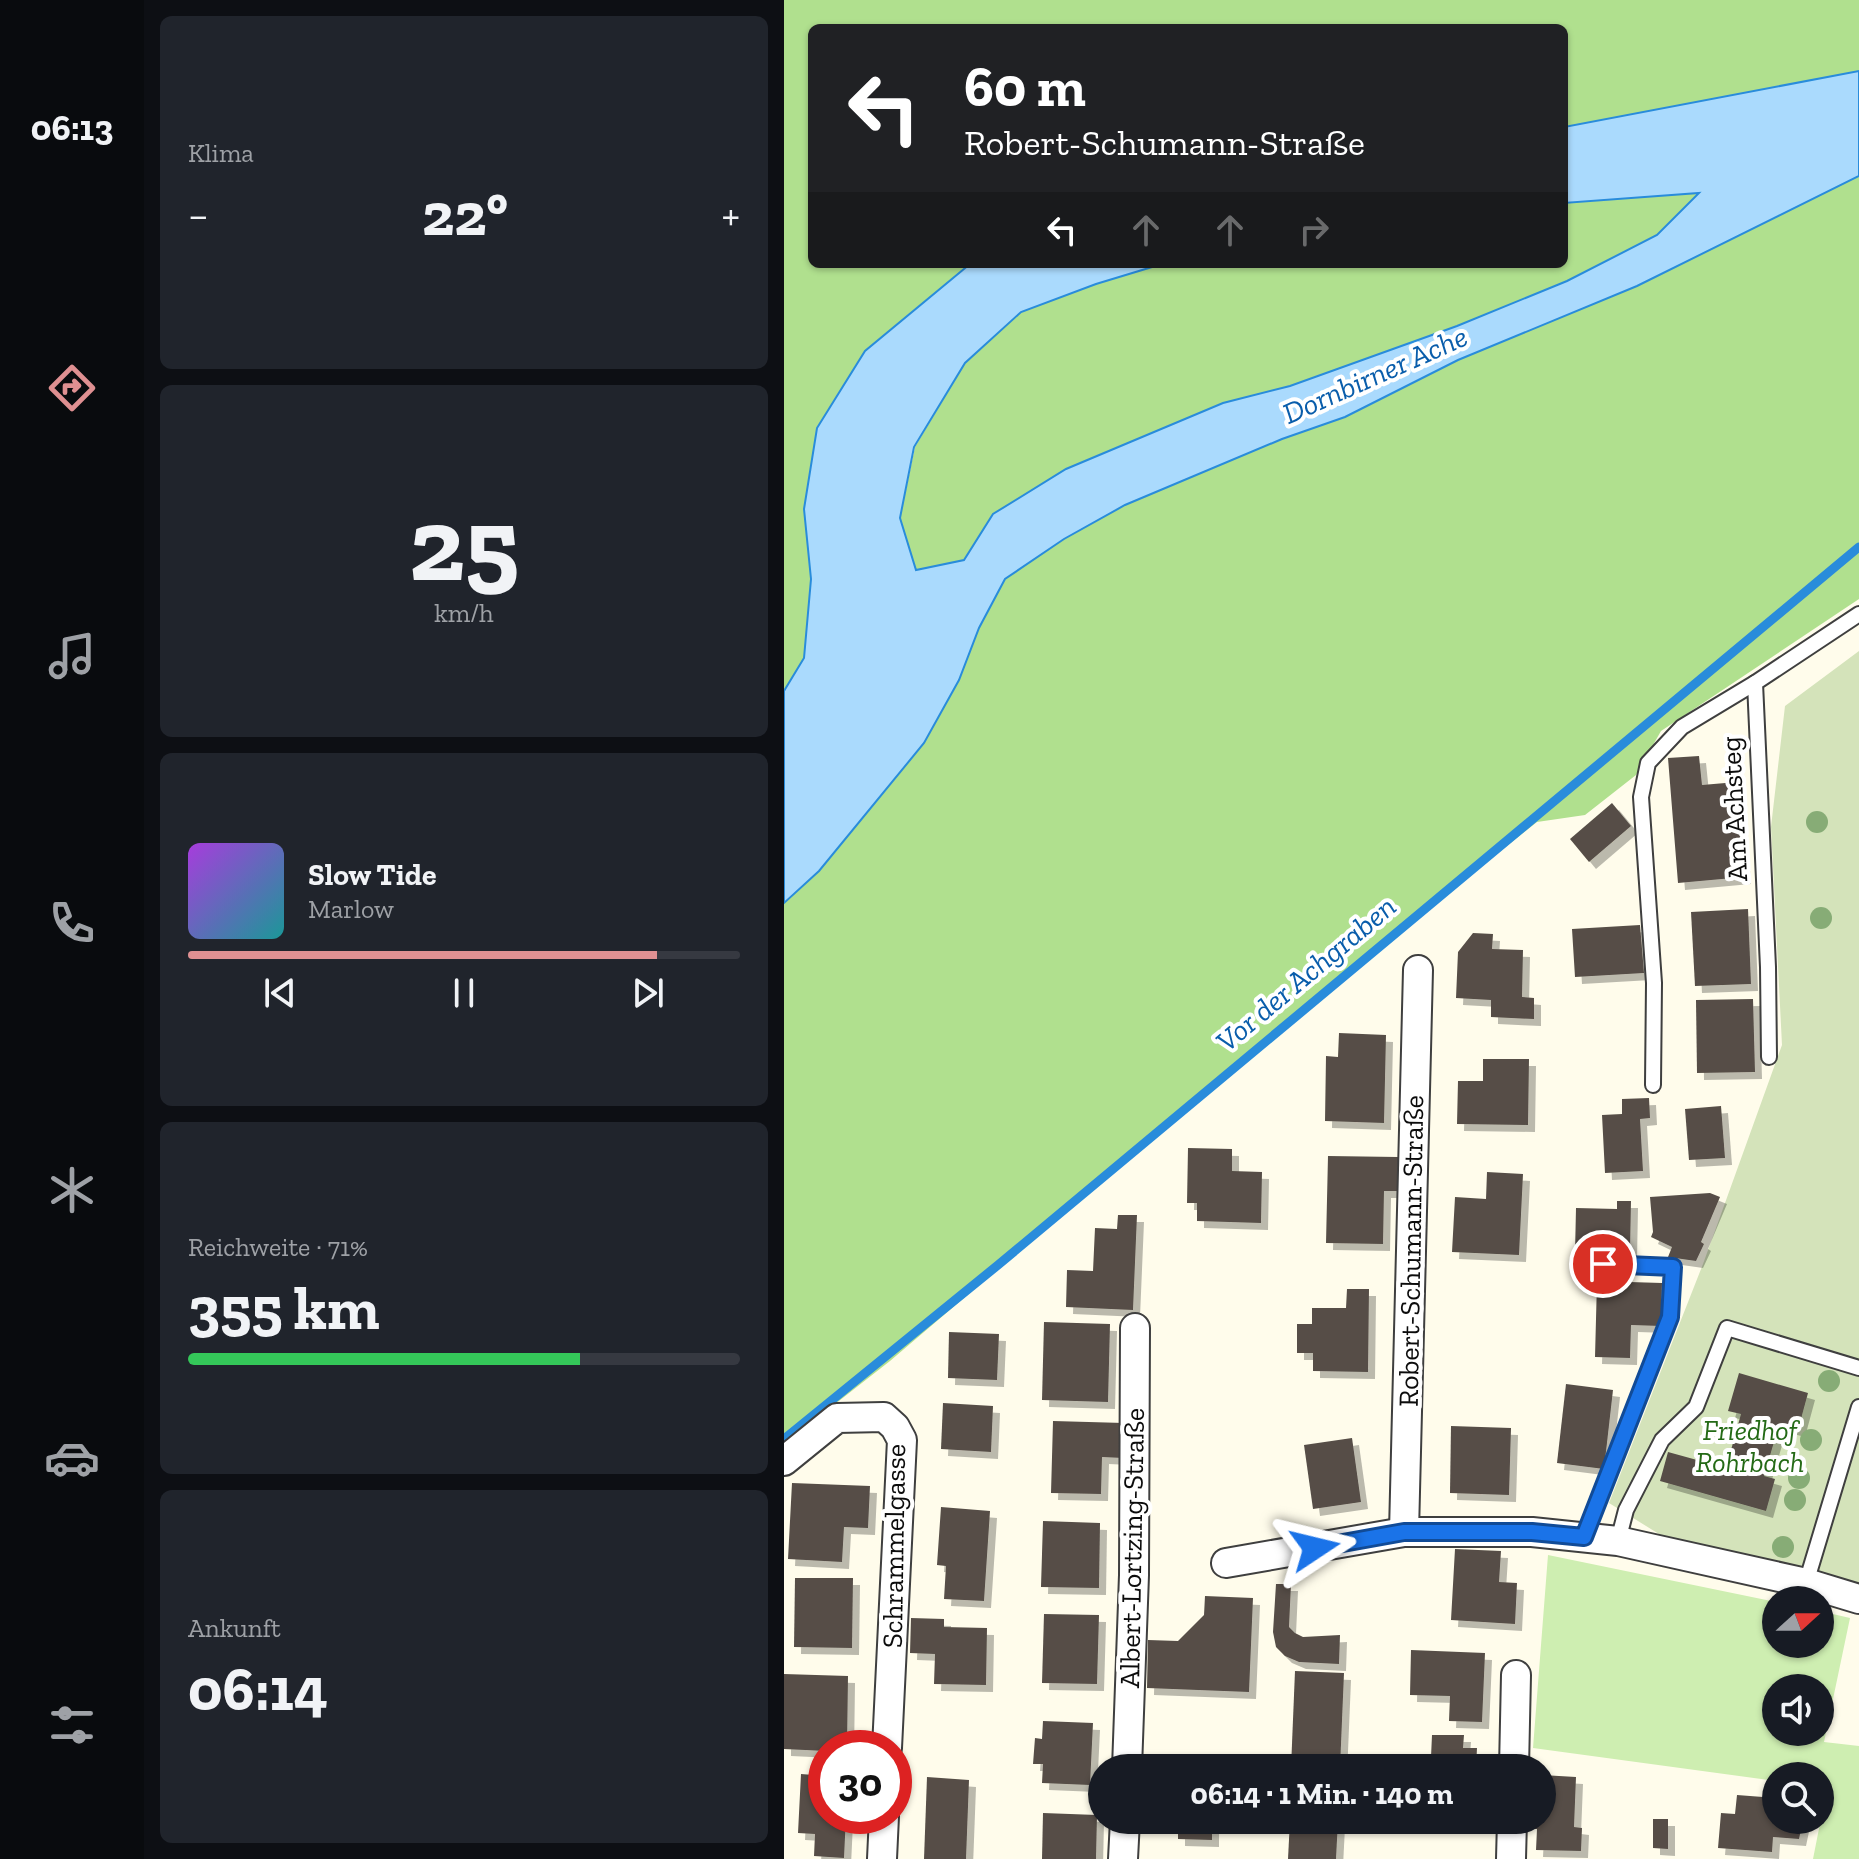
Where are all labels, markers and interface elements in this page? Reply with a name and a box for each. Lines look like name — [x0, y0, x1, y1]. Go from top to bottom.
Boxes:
text: 60 m — [964, 53, 1086, 120]
icon: left — [832, 56, 936, 160]
text: 06:13 — [31, 106, 113, 149]
text: Robert-Schumann-Straße — [964, 121, 1365, 164]
text: Klima — [188, 137, 254, 169]
text: 22° — [422, 178, 508, 250]
text: − — [188, 188, 209, 241]
text: + — [721, 188, 740, 241]
icon: left — [1040, 208, 1084, 252]
icon: ahead — [1124, 208, 1168, 252]
icon: ahead — [1208, 208, 1252, 252]
icon: right — [1292, 208, 1336, 252]
water label: Dornbirner Ache — [1277, 318, 1473, 432]
icon: directions — [44, 360, 100, 416]
text: 25 — [409, 482, 519, 607]
text: km/h — [434, 597, 494, 629]
icon: music — [44, 628, 100, 684]
street label: Am Achsteg — [1714, 736, 1754, 882]
text: Slow Tide — [308, 857, 436, 893]
water label: Vor der Achgraben — [1209, 888, 1403, 1060]
text: Marlow — [308, 893, 394, 925]
icon: phone — [44, 895, 100, 951]
icon: previous — [258, 971, 302, 1015]
icon: pause — [442, 971, 486, 1015]
icon: next — [626, 971, 670, 1015]
street label: Robert-Schumann-Straße — [1392, 1095, 1430, 1407]
icon: climate — [44, 1162, 100, 1218]
pin — [1569, 1230, 1637, 1298]
text: Reichweite · 71% — [188, 1231, 368, 1263]
icon: arrive — [1581, 1242, 1625, 1286]
text: 355 km — [188, 1272, 380, 1344]
street label: Albert-Lortzing-Straße — [1113, 1408, 1151, 1688]
park label: Friedhof Rohrbach — [1696, 1414, 1804, 1479]
icon: car — [44, 1430, 100, 1486]
street label: Schrammelgasse — [876, 1444, 912, 1648]
position arrow — [1273, 1506, 1357, 1590]
north arrow — [1762, 1586, 1834, 1658]
map controls — [1762, 1586, 1834, 1834]
text: Ankunft — [188, 1612, 281, 1644]
text: 06:14 — [188, 1653, 328, 1725]
button: sound — [1762, 1674, 1834, 1746]
icon: filters — [44, 1697, 100, 1753]
speed limit sign: 30 — [808, 1730, 912, 1834]
button: search — [1762, 1762, 1834, 1834]
text: 06:14 · 1 Min. · 140 m — [1191, 1776, 1453, 1812]

